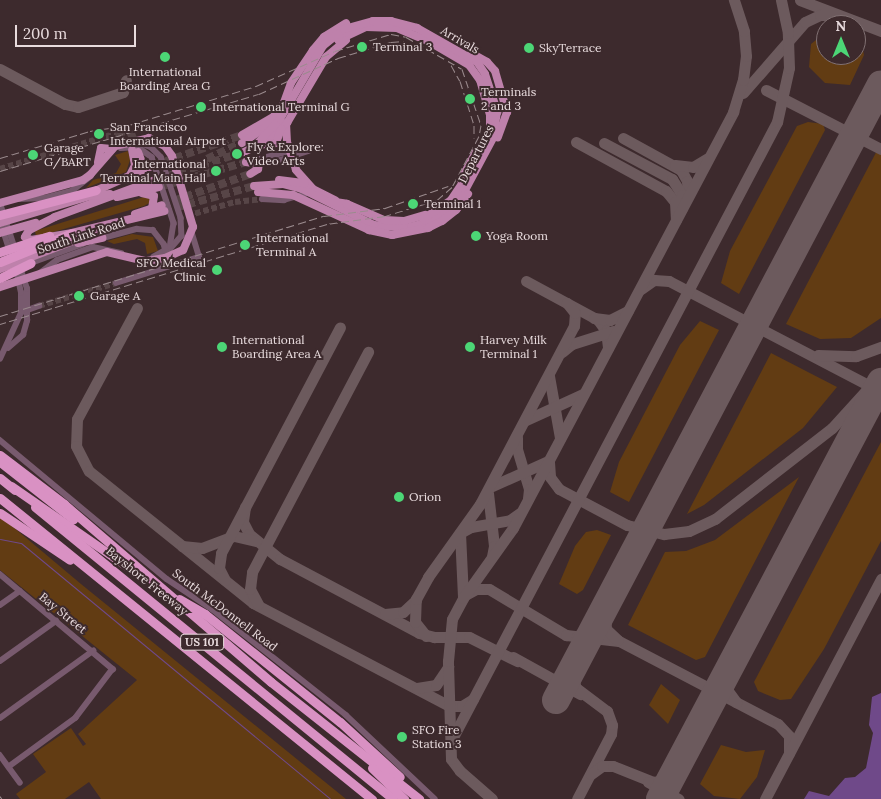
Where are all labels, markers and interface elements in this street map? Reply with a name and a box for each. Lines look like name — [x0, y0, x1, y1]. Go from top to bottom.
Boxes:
scale bar — [18, 15, 139, 47]
north arrow — [816, 15, 866, 65]
text: N — [836, 17, 846, 35]
street label: Arrivals — [438, 23, 482, 57]
text: 200 m — [23, 24, 67, 43]
marker: Terminal 3 — [355, 40, 369, 54]
place label: Terminal 3 — [373, 40, 432, 54]
place label: SkyTerrace — [539, 41, 602, 55]
marker: SkyTerrace — [523, 42, 535, 54]
marker: International Boarding Area G — [159, 51, 171, 63]
place label: International Boarding Area G — [120, 65, 210, 93]
place label: Terminals 2 and 3 — [481, 85, 536, 113]
marker: Terminals 2 and 3 — [463, 92, 477, 106]
marker: International Terminal G — [194, 100, 208, 114]
place label: International Terminal G — [212, 100, 350, 114]
place label: San Francisco International Airport — [110, 120, 226, 148]
street label: Departures — [455, 123, 497, 185]
marker: San Francisco International Airport — [92, 127, 106, 141]
place label: Fly & Explore: Video Arts — [247, 140, 324, 168]
place label: Garage G/BART — [44, 141, 91, 169]
marker: Garage G/BART — [26, 148, 40, 162]
marker: Fly & Explore: Video Arts — [231, 148, 243, 160]
place label: International Terminal Main Hall — [100, 157, 206, 185]
marker: International Terminal Main Hall — [210, 165, 222, 177]
marker: Terminal 1 — [406, 197, 420, 211]
place label: Terminal 1 — [424, 197, 481, 211]
street label: South Link Road — [35, 215, 127, 257]
place label: Yoga Room — [486, 229, 548, 243]
marker: Yoga Room — [470, 230, 482, 242]
place label: International Terminal A — [256, 231, 329, 259]
marker: International Terminal A — [238, 238, 252, 252]
place label: SFO Medical Clinic — [136, 256, 206, 284]
marker: SFO Medical Clinic — [210, 263, 224, 277]
marker: Garage A — [72, 289, 86, 303]
place label: Garage A — [90, 289, 140, 303]
place label: International Boarding Area A — [232, 333, 321, 361]
place label: Harvey Milk Terminal 1 — [480, 333, 547, 361]
marker: International Boarding Area A — [216, 341, 228, 353]
marker: Harvey Milk Terminal 1 — [464, 341, 476, 353]
place label: Orion — [409, 490, 441, 504]
marker: Orion — [393, 491, 405, 503]
street label: Bayshore Freeway — [103, 544, 191, 618]
street label: South McDonnell Road — [170, 566, 280, 654]
street label: Bay Street — [36, 589, 90, 637]
road number: US 101 — [180, 634, 224, 650]
place label: SFO Fire Station 3 — [412, 723, 462, 751]
marker: SFO Fire Station 3 — [396, 731, 408, 743]

